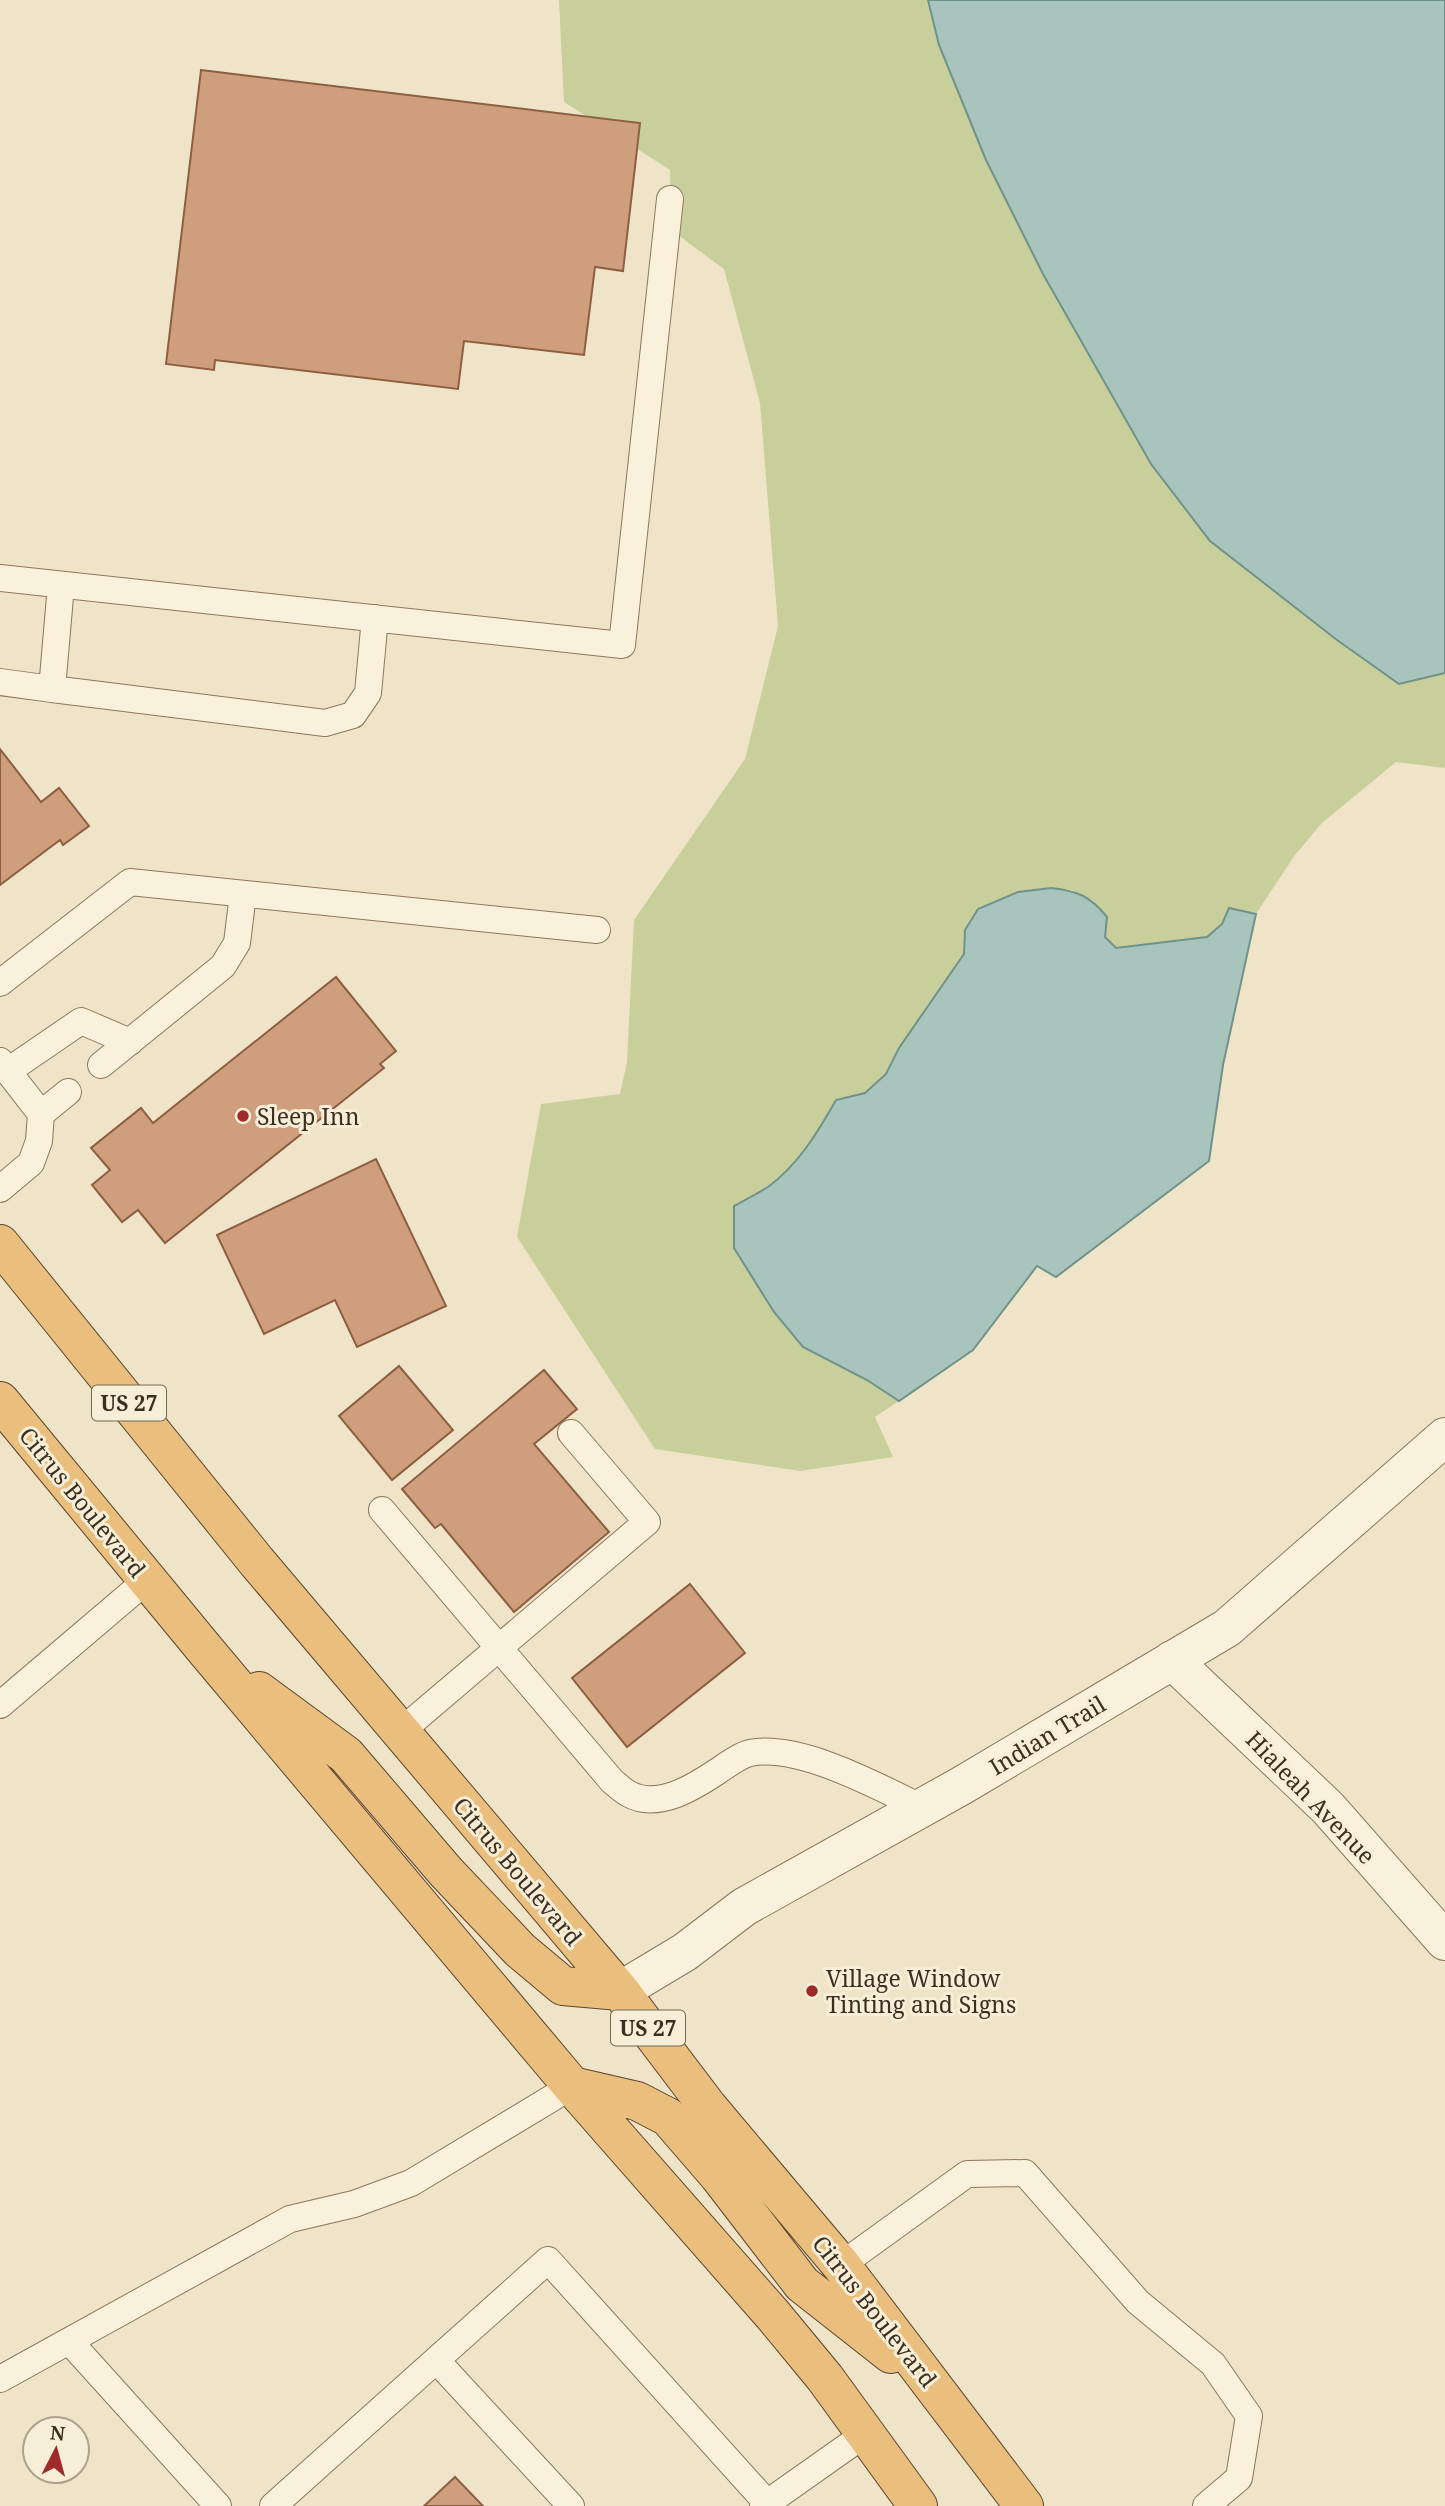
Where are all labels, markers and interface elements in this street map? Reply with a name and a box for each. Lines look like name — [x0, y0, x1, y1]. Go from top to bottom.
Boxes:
place label: Sleep Inn — [257, 1100, 360, 1132]
marker: Sleep Inn — [235, 1108, 251, 1124]
road number: US 27 — [92, 1386, 166, 1420]
street label: Citrus Boulevard — [12, 1420, 154, 1584]
street label: Indian Trail — [983, 1688, 1111, 1782]
street label: Hialeah Avenue — [1239, 1723, 1383, 1871]
street label: Citrus Boulevard — [446, 1790, 590, 1952]
place label: Village Window Tinting and Signs — [826, 1962, 1016, 2020]
marker: Village Window Tinting and Signs — [804, 1983, 820, 1999]
road number: US 27 — [611, 2010, 685, 2046]
street label: Citrus Boulevard — [805, 2228, 945, 2394]
north arrow — [21, 2415, 91, 2485]
text: N — [49, 2419, 67, 2447]

